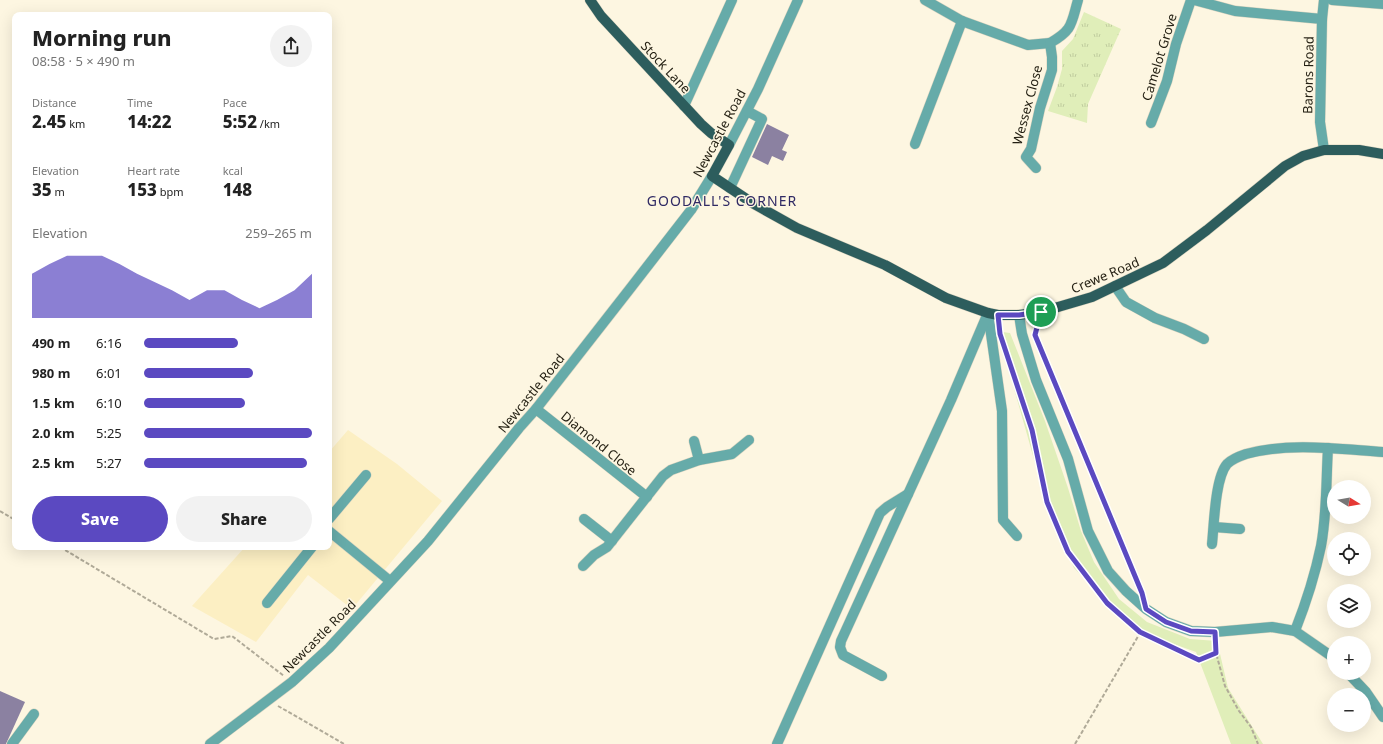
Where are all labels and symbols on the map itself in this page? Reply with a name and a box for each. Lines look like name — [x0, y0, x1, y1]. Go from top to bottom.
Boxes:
street label: Camelot Grove — [1137, 11, 1181, 103]
street label: Barons Road — [1298, 36, 1318, 114]
street label: Stock Lane — [637, 37, 695, 97]
street label: Wessex Close — [1008, 63, 1046, 147]
street label: Newcastle Road — [688, 86, 750, 180]
district label: GOODALL'S CORNER — [647, 191, 797, 210]
street label: Crewe Road — [1068, 253, 1142, 297]
pin — [1024, 295, 1058, 329]
street label: Newcastle Road — [494, 350, 568, 436]
street label: Diamond Close — [557, 407, 641, 479]
north arrow — [1327, 480, 1371, 524]
street label: Newcastle Road — [278, 595, 360, 677]

